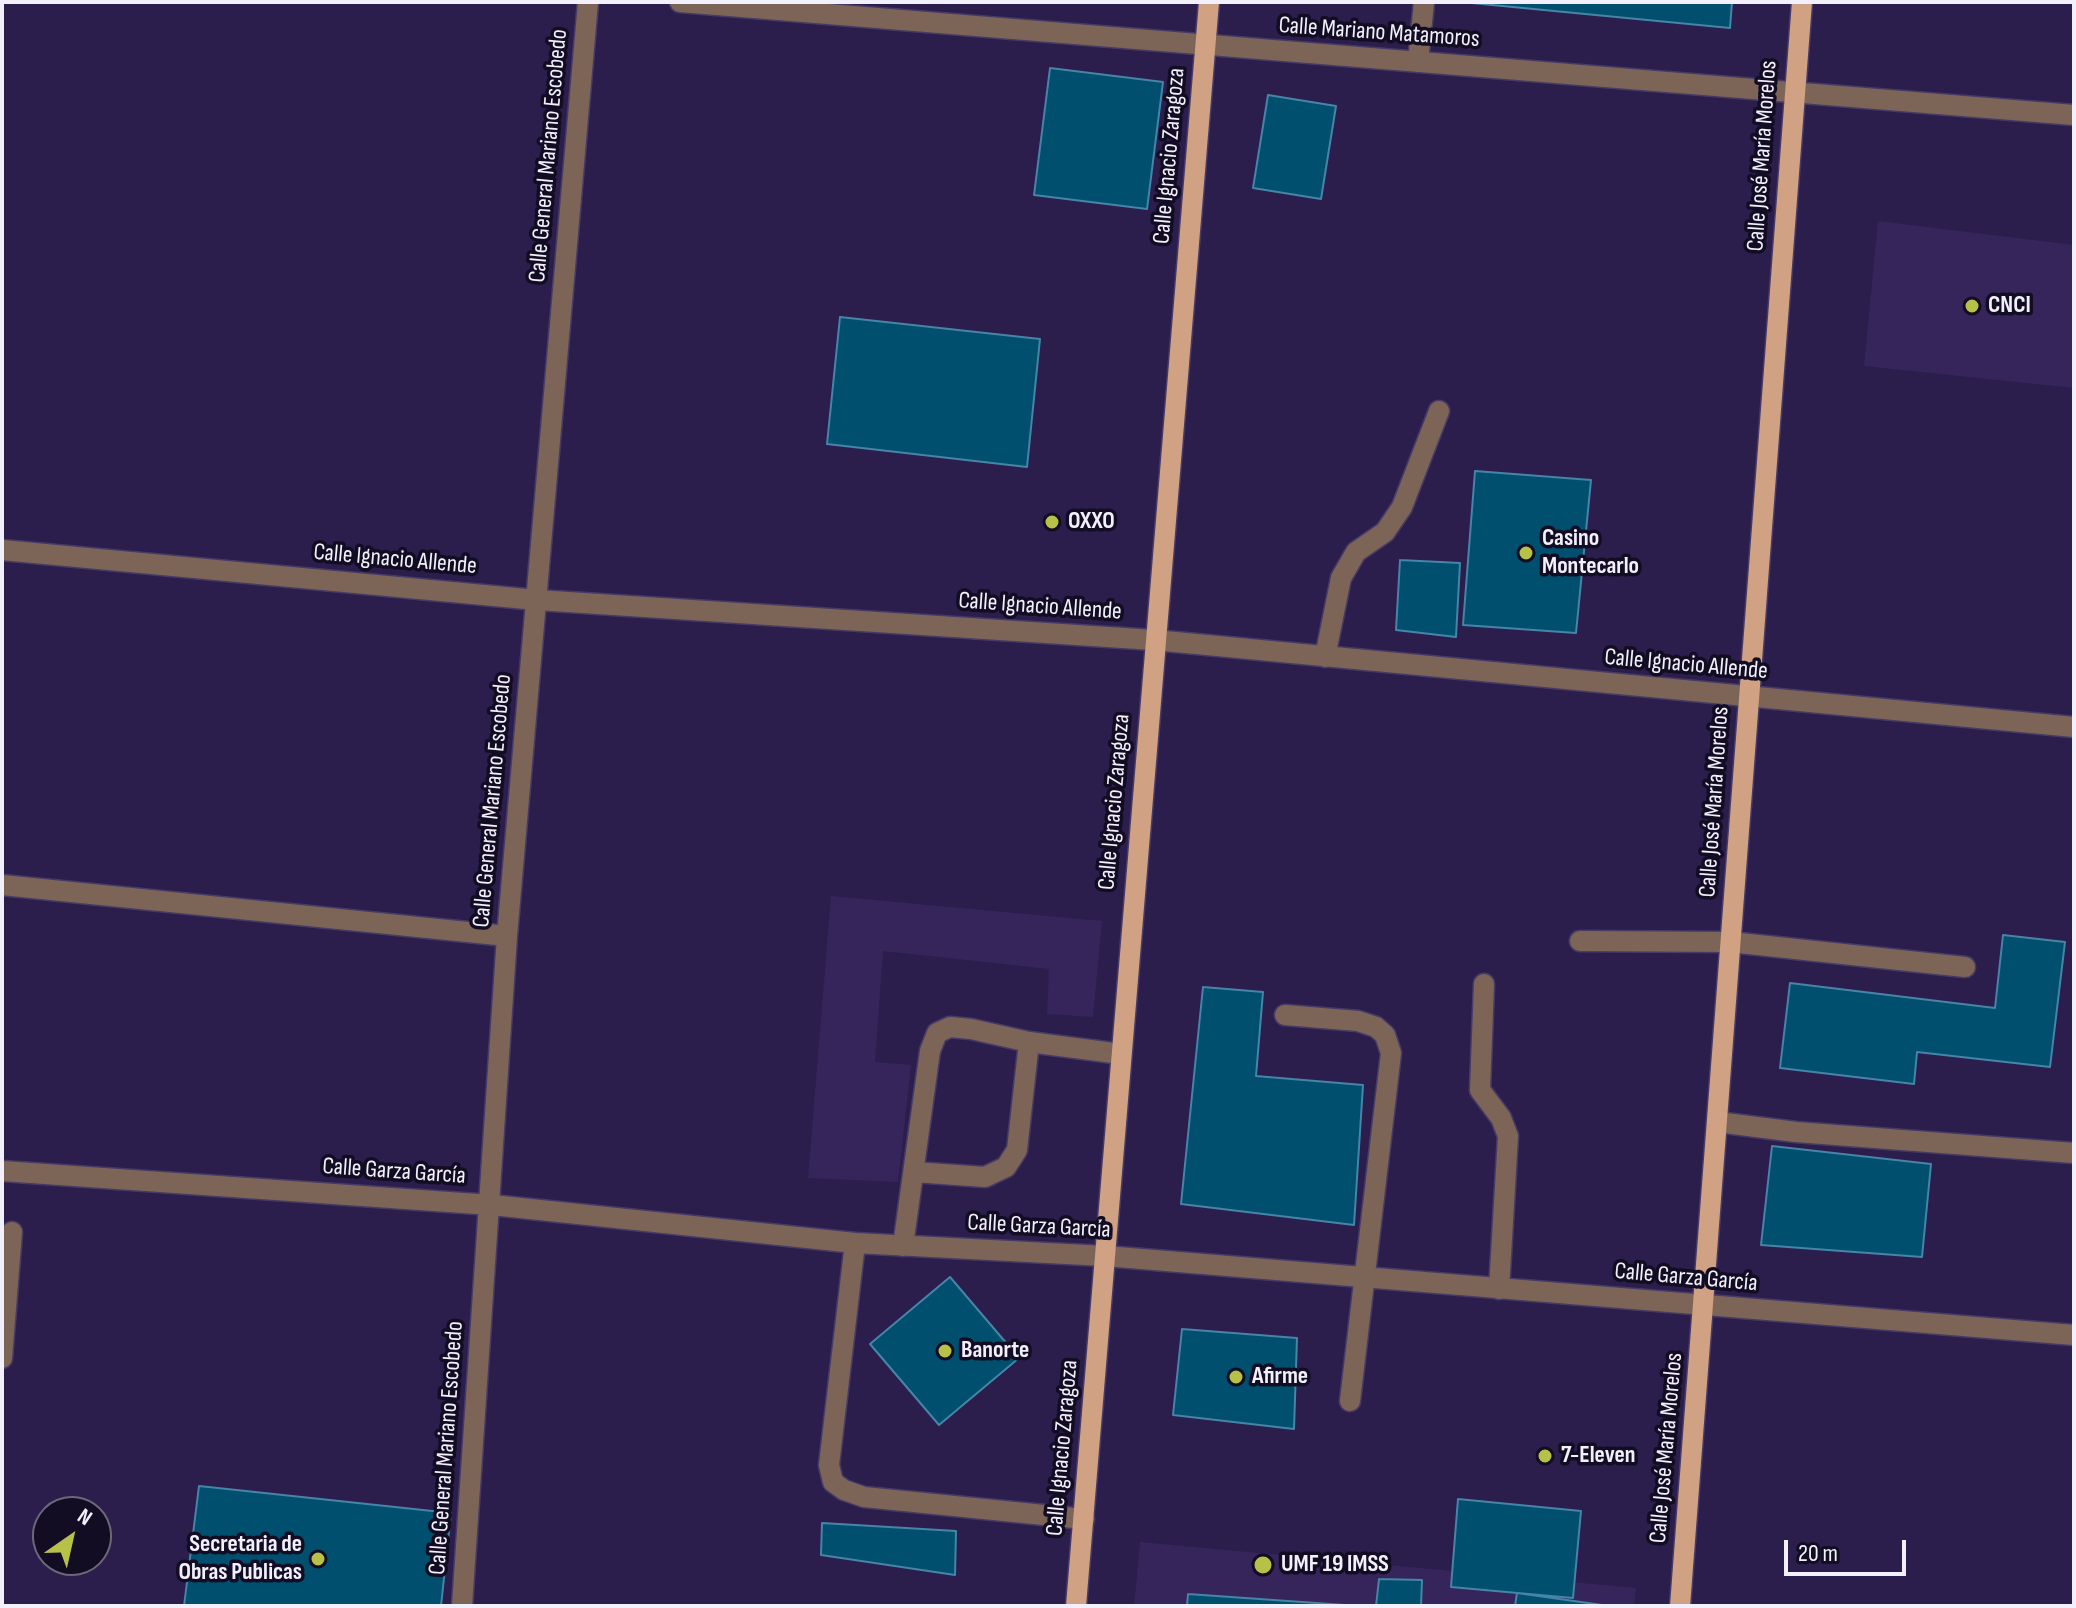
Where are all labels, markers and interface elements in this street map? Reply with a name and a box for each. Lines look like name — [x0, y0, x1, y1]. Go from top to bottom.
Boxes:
street label: Calle Mariano Matamoros — [1278, 12, 1480, 54]
street label: Calle General Mariano Escobedo — [524, 28, 574, 284]
street label: Calle José María Morelos — [1742, 60, 1784, 252]
street label: Calle Ignacio Zaragoza — [1148, 67, 1192, 245]
place label: CNCI — [1988, 292, 2031, 320]
marker: CNCI — [1963, 297, 1981, 315]
place label: OXXO — [1068, 508, 1115, 536]
marker: OXXO — [1043, 513, 1061, 531]
place label: Casino Montecarlo — [1542, 525, 1639, 581]
street label: Calle Ignacio Allende — [312, 539, 478, 581]
marker: Casino Montecarlo — [1517, 544, 1535, 562]
street label: Calle Ignacio Allende — [957, 587, 1123, 627]
street label: Calle Ignacio Allende — [1603, 644, 1769, 686]
street label: Calle General Mariano Escobedo — [468, 673, 518, 929]
street label: Calle José María Morelos — [1694, 706, 1736, 898]
street label: Calle Ignacio Zaragoza — [1093, 713, 1137, 891]
street label: Calle Garza García — [321, 1153, 467, 1191]
street label: Calle Garza García — [967, 1209, 1111, 1245]
street label: Calle Garza García — [1613, 1257, 1759, 1299]
street label: Calle General Mariano Escobedo — [424, 1320, 470, 1576]
place label: Banorte — [961, 1337, 1029, 1365]
marker: Banorte — [936, 1342, 954, 1360]
street label: Calle José María Morelos — [1644, 1352, 1690, 1544]
street label: Calle Ignacio Zaragoza — [1041, 1359, 1085, 1537]
place label: Afirme — [1252, 1363, 1308, 1391]
marker: Afirme — [1227, 1368, 1245, 1386]
place label: 7-Eleven — [1561, 1442, 1635, 1470]
marker: 7-Eleven — [1536, 1447, 1554, 1465]
north arrow — [32, 1496, 112, 1576]
text: N — [72, 1503, 97, 1532]
scale bar — [1788, 1524, 1910, 1574]
place label: Secretaria de Obras Publicas — [178, 1531, 302, 1587]
text: 20 m — [1798, 1539, 1838, 1568]
marker: Secretaria de Obras Publicas — [309, 1550, 327, 1568]
place label: UMF 19 IMSS — [1281, 1551, 1389, 1579]
marker: UMF 19 IMSS — [1252, 1554, 1274, 1576]

